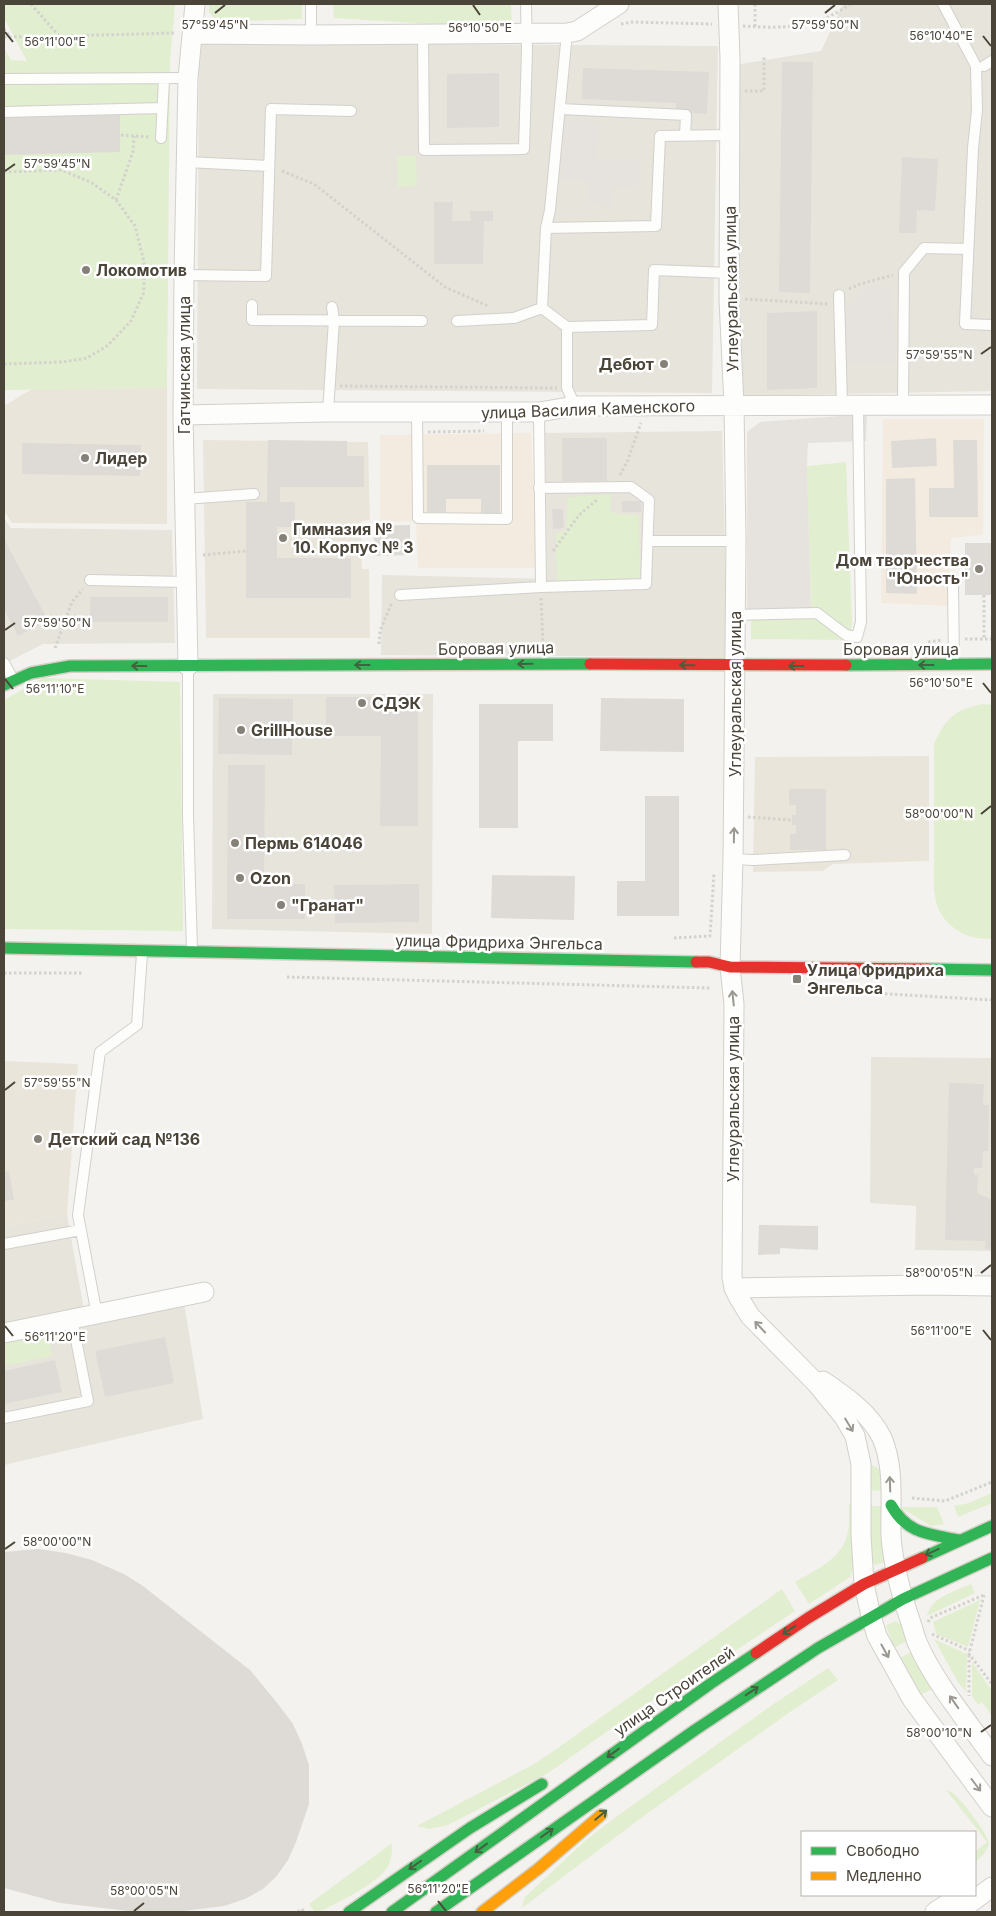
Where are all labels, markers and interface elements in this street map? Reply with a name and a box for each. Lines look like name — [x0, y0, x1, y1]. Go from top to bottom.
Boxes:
text: 57°59'45"N — [182, 17, 248, 32]
text: 57°59'50"N — [791, 17, 859, 32]
text: 56°10'50"E — [448, 20, 512, 35]
text: 56°10'40"E — [909, 28, 973, 43]
text: 56°11'00"E — [24, 34, 86, 49]
text: 57°59'45"N — [24, 156, 90, 171]
street label: Углеуральская улица — [720, 206, 742, 372]
place label: Локомотив — [96, 260, 187, 280]
marker: Локомотив — [80, 264, 92, 276]
street label: Гатчинская улица — [174, 296, 194, 434]
text: 57°59'55"N — [905, 347, 973, 362]
place label: Дебют — [599, 354, 654, 374]
marker: Дебют — [658, 358, 670, 370]
street label: улица Василия Каменского — [481, 395, 695, 423]
place label: Лидер — [95, 448, 147, 468]
marker: Лидер — [79, 452, 91, 464]
place label: Гимназия № 10. Корпус № 3 — [293, 519, 413, 557]
marker: Гимназия № 10. Корпус № 3 — [277, 532, 289, 544]
place label: Дом творчества "Юность" — [836, 550, 969, 588]
marker: Дом творчества "Юность" — [973, 563, 985, 575]
street label: Углеуральская улица — [725, 611, 745, 777]
text: 57°59'50"N — [23, 615, 91, 630]
street label: Боровая улица — [438, 637, 554, 659]
street label: Боровая улица — [843, 639, 959, 659]
one-way arrow — [517, 659, 533, 669]
one-way arrow — [354, 660, 370, 670]
one-way arrow — [679, 660, 696, 670]
one-way arrow — [918, 660, 934, 670]
one-way arrow — [131, 661, 148, 671]
one-way arrow — [788, 661, 804, 671]
text: 56°10'50"E — [909, 675, 973, 690]
text: 56°11'10"E — [26, 681, 84, 696]
place label: СДЭК — [372, 693, 422, 713]
marker: СДЭК — [356, 697, 368, 709]
place label: GrillHouse — [251, 720, 333, 740]
marker: GrillHouse — [235, 724, 247, 736]
text: 58°00'00"N — [905, 806, 973, 821]
one-way arrow — [729, 828, 739, 844]
place label: Пермь 614046 — [245, 833, 363, 853]
marker: Пермь 614046 — [229, 837, 241, 849]
place label: Ozon — [250, 868, 291, 888]
marker: Ozon — [234, 872, 246, 884]
place label: "Гранат" — [291, 895, 364, 915]
marker: "Гранат" — [275, 899, 287, 911]
street label: улица Фридриха Энгельса — [395, 930, 603, 954]
place label: Улица Фридриха Энгельса — [807, 960, 944, 998]
marker: Улица Фридриха Энгельса — [791, 973, 803, 985]
one-way arrow — [728, 990, 738, 1006]
street label: Углеуральская улица — [723, 1016, 743, 1182]
text: 57°59'55"N — [23, 1075, 91, 1090]
place label: Детский сад №136 — [48, 1129, 200, 1149]
marker: Детский сад №136 — [32, 1133, 44, 1145]
text: 58°00'05"N — [905, 1265, 973, 1280]
one-way arrow — [754, 1320, 766, 1333]
text: 56°11'00"E — [910, 1323, 972, 1338]
text: 56°11'20"E — [24, 1329, 86, 1344]
one-way arrow — [844, 1417, 854, 1431]
one-way arrow — [885, 1476, 895, 1492]
text: 58°00'00"N — [23, 1534, 91, 1549]
one-way arrow — [925, 1548, 940, 1558]
one-way arrow — [782, 1625, 796, 1635]
street label: улица Строителей — [610, 1642, 738, 1740]
one-way arrow — [881, 1643, 891, 1657]
one-way arrow — [745, 1685, 759, 1695]
one-way arrow — [949, 1695, 959, 1709]
text: 58°00'10"N — [906, 1725, 972, 1740]
one-way arrow — [606, 1748, 620, 1758]
one-way arrow — [971, 1778, 981, 1792]
one-way arrow — [595, 1809, 608, 1820]
one-way arrow — [540, 1828, 554, 1838]
legend — [801, 1831, 976, 1896]
text: Свободно — [846, 1841, 920, 1860]
one-way arrow — [474, 1843, 488, 1853]
one-way arrow — [409, 1860, 423, 1870]
text: Медленно — [846, 1866, 922, 1885]
text: 56°11'20"E — [407, 1881, 469, 1896]
text: 58°00'05"N — [110, 1883, 178, 1898]

